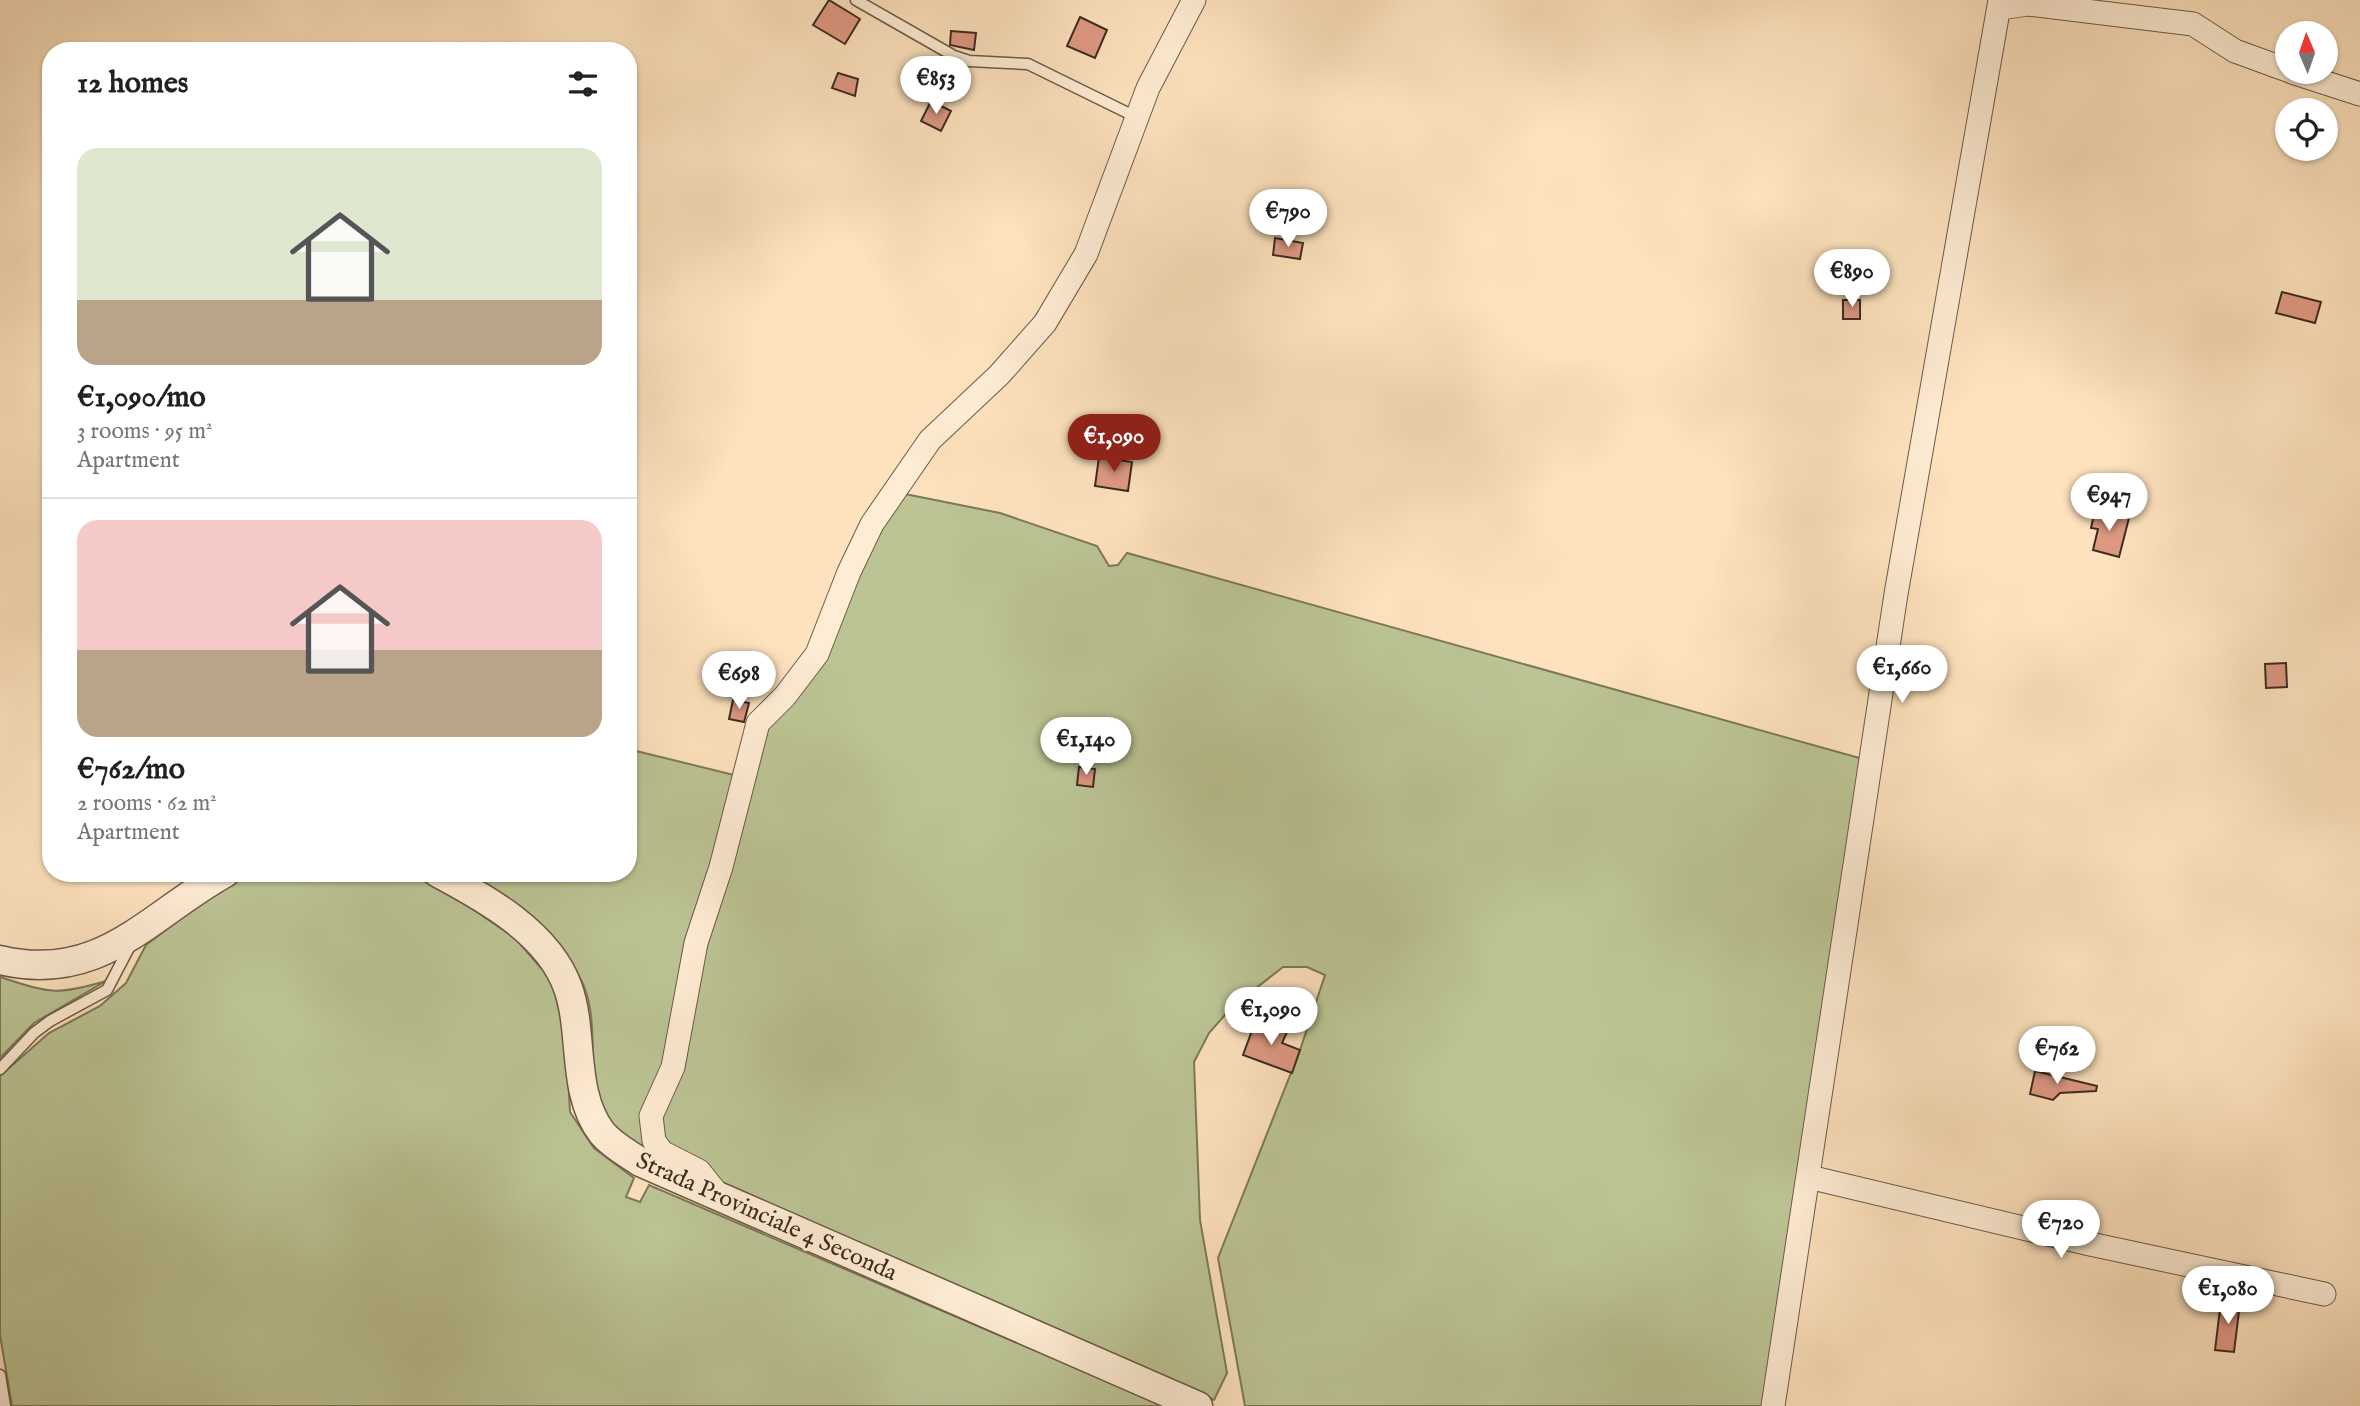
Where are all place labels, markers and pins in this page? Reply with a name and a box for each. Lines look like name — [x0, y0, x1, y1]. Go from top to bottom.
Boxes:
pin: €853 — [895, 57, 977, 116]
pin: €790 — [1247, 190, 1329, 249]
pin: €890 — [1811, 250, 1893, 309]
pin: €1,090 — [1057, 414, 1171, 474]
pin: €947 — [2068, 474, 2150, 533]
pin: €1,660 — [1845, 646, 1959, 705]
pin: €698 — [698, 652, 780, 711]
pin: €1,140 — [1029, 718, 1143, 777]
pin: €1,090 — [1214, 988, 1328, 1047]
pin: €762 — [2016, 1026, 2098, 1086]
pin: €720 — [2020, 1200, 2102, 1260]
pin: €1,080 — [2171, 1266, 2285, 1326]

